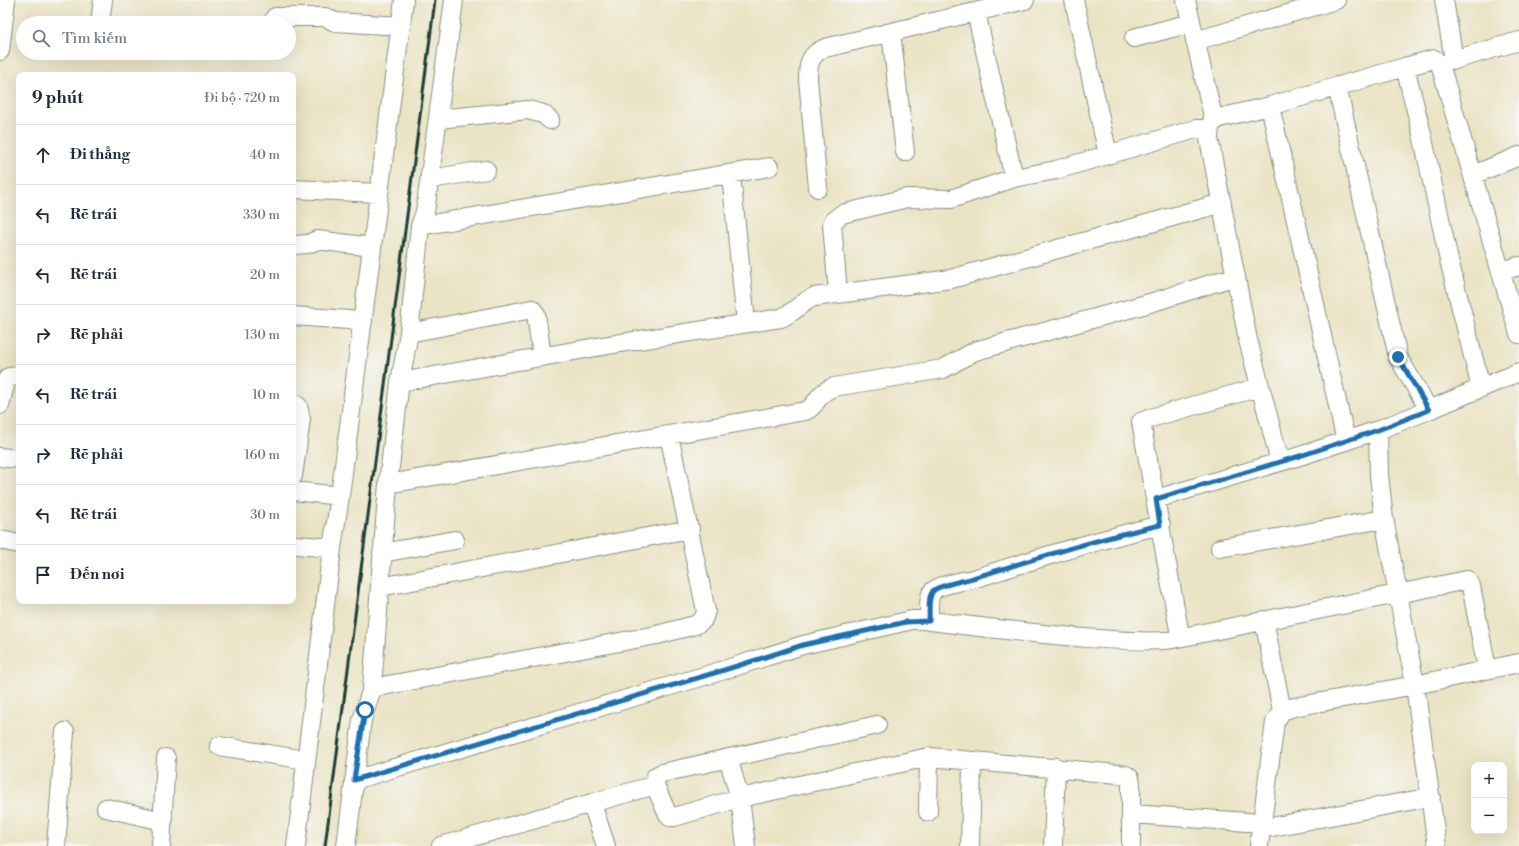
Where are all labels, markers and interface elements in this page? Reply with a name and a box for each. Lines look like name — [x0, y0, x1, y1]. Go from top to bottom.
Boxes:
search box — [16, 16, 296, 60]
icon: search — [30, 27, 52, 49]
text: Tìm kiếm — [62, 29, 127, 48]
text: 9 phút — [32, 87, 83, 109]
text: Đi bộ · 720 m — [204, 90, 280, 106]
icon: ahead — [32, 144, 54, 166]
text: Đi thẳng — [70, 145, 130, 164]
text: 40 m — [250, 147, 280, 163]
icon: left — [32, 204, 54, 226]
text: Rẽ trái — [70, 205, 117, 224]
text: 330 m — [243, 207, 280, 223]
icon: left — [32, 264, 54, 286]
text: Rẽ trái — [70, 265, 117, 284]
text: 20 m — [250, 267, 280, 283]
icon: right — [32, 324, 54, 346]
text: Rẽ phải — [70, 325, 123, 344]
text: 130 m — [245, 327, 280, 343]
route end — [1389, 348, 1407, 366]
icon: left — [32, 384, 54, 406]
text: Rẽ trái — [70, 385, 117, 404]
text: 10 m — [252, 387, 280, 403]
icon: right — [32, 444, 54, 466]
text: Rẽ phải — [70, 445, 123, 464]
text: 160 m — [244, 447, 280, 463]
icon: left — [32, 504, 54, 526]
text: Rẽ trái — [70, 505, 117, 524]
text: 30 m — [250, 507, 280, 523]
icon: arrive — [32, 564, 54, 586]
text: Đến nơi — [70, 565, 124, 584]
route start — [356, 701, 374, 719]
map controls — [1471, 762, 1507, 834]
button: + — [1471, 762, 1507, 798]
button: − — [1471, 798, 1507, 834]

